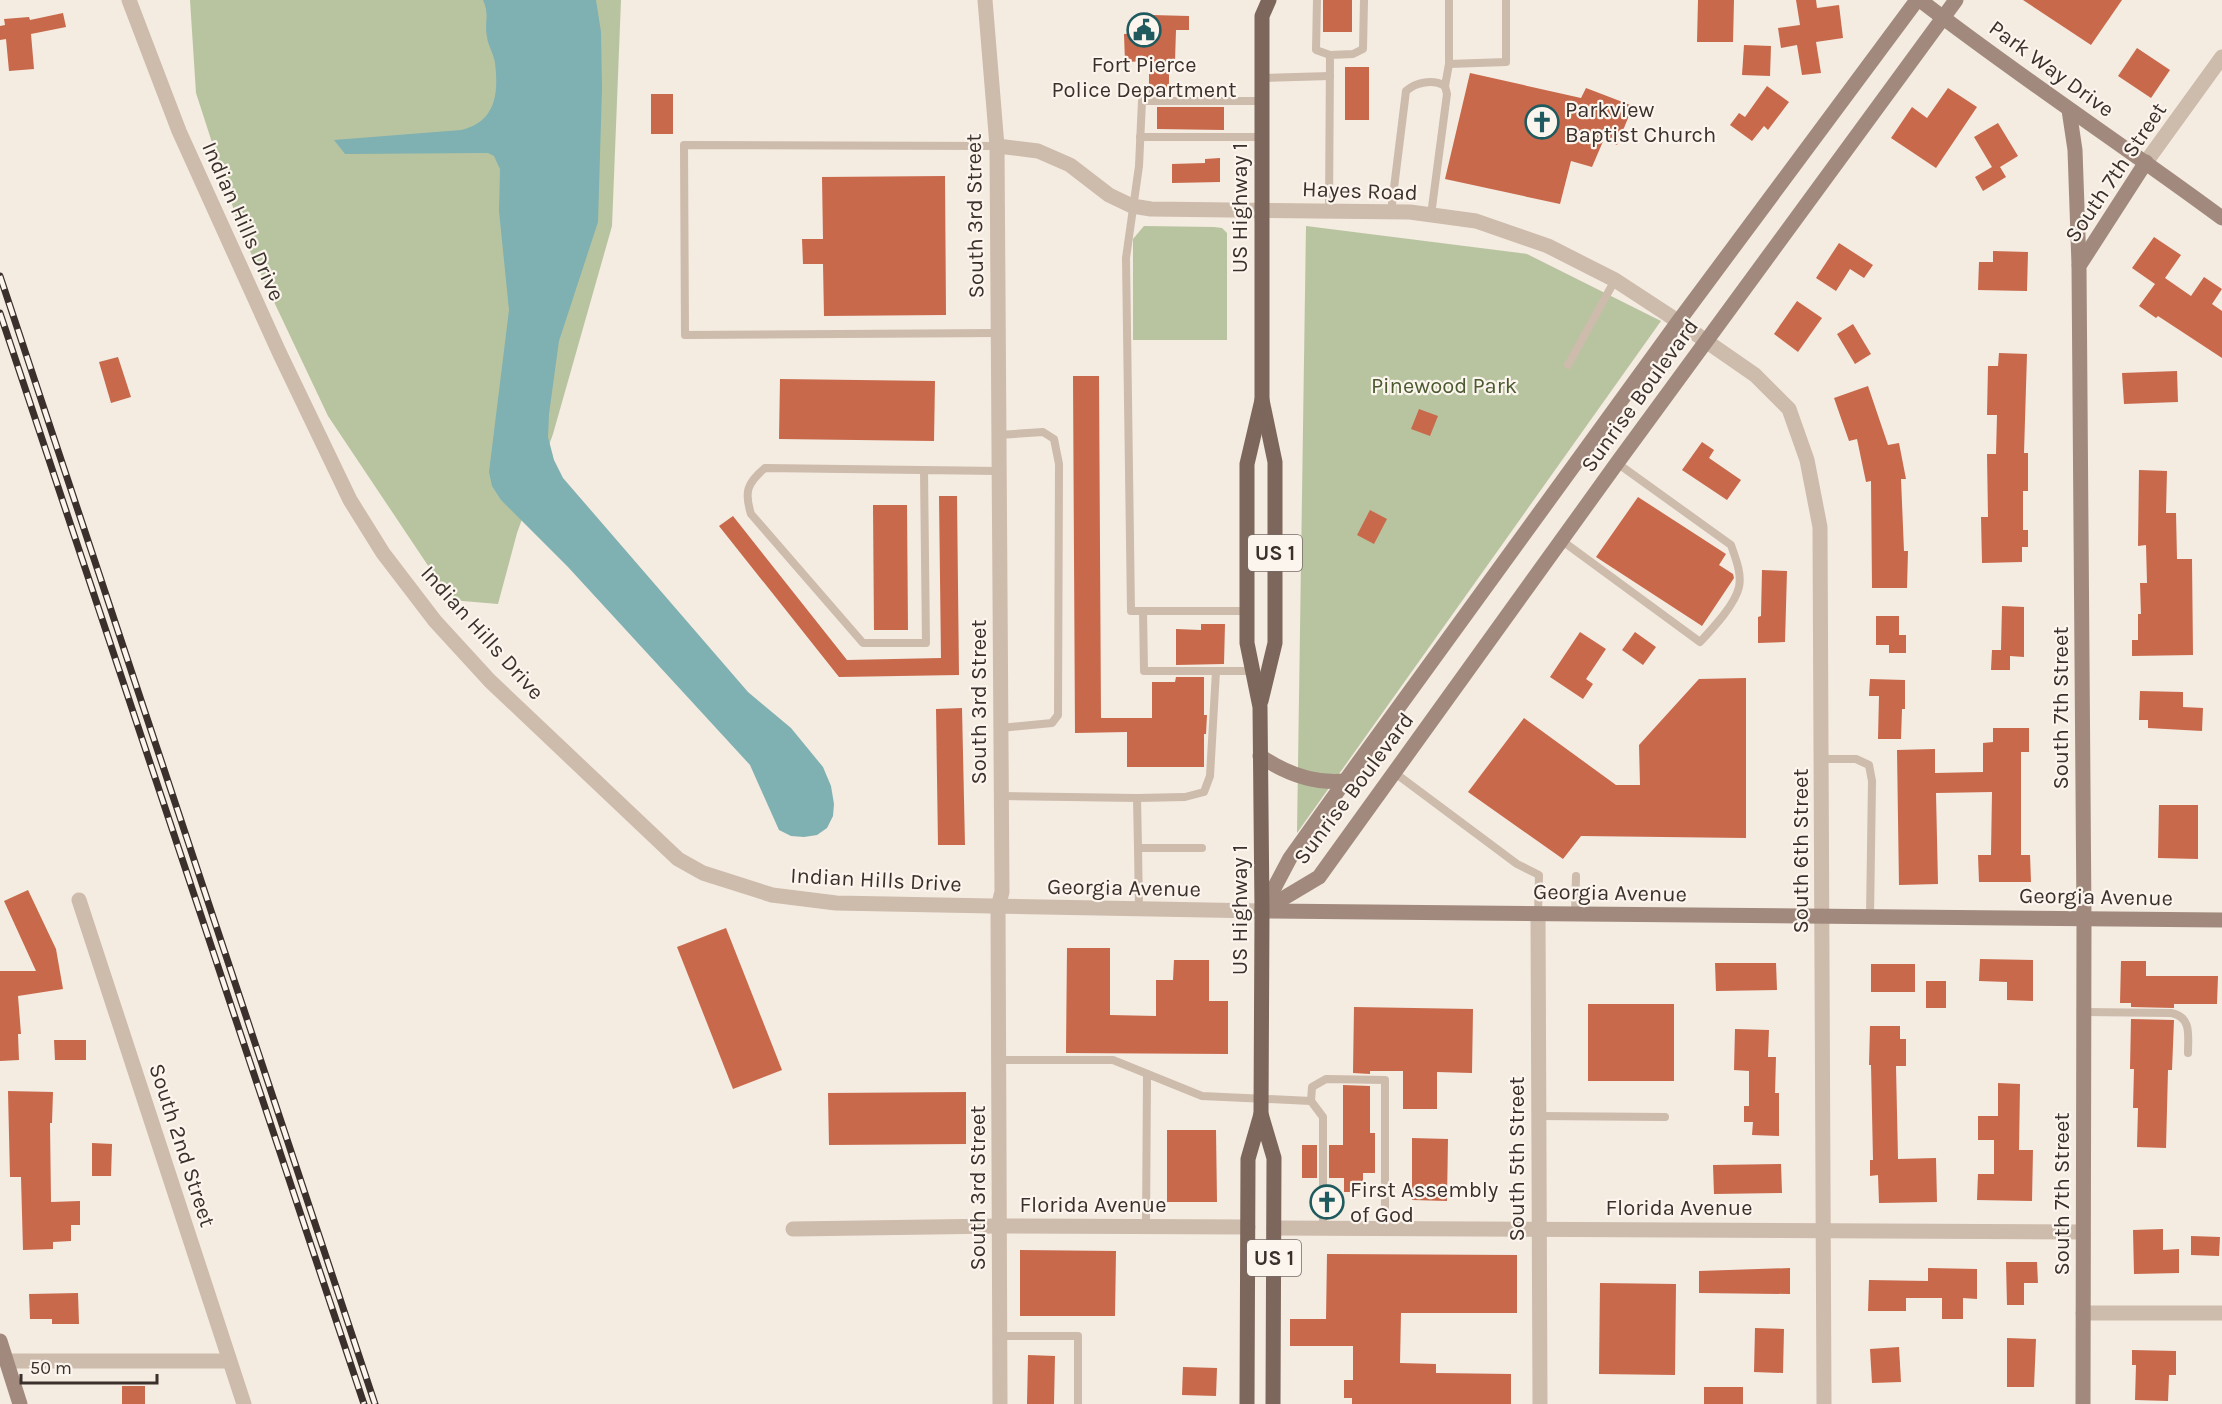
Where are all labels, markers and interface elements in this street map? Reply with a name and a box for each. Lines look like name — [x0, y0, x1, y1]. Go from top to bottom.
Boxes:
public building icon: Fort Pierce Police Department — [1126, 12, 1162, 48]
street label: Park Way Drive — [1984, 15, 2119, 123]
place label: Fort Pierce Police Department — [1051, 52, 1237, 103]
place label: Parkview Baptist Church — [1565, 97, 1716, 148]
street label: South 7th Street — [2059, 98, 2172, 247]
church icon: Parkview Baptist Church — [1524, 104, 1560, 140]
street label: South 3rd Street — [961, 133, 989, 299]
street label: Indian Hills Drive — [196, 138, 290, 305]
street label: US Highway 1 — [1227, 143, 1253, 273]
street label: Hayes Road — [1302, 176, 1418, 206]
street label: Sunrise Boulevard — [1575, 314, 1704, 477]
park label: Pinewood Park — [1371, 373, 1517, 399]
road number: US 1 — [1248, 535, 1302, 571]
street label: Indian Hills Drive — [415, 560, 549, 705]
street label: South 3rd Street — [966, 619, 992, 785]
street label: South 7th Street — [2048, 627, 2074, 789]
street label: Sunrise Boulevard — [1288, 708, 1419, 870]
street label: South 6th Street — [1788, 768, 1814, 934]
street label: US Highway 1 — [1227, 845, 1253, 975]
street label: Indian Hills Drive — [790, 863, 962, 897]
street label: Georgia Avenue — [1047, 874, 1201, 902]
street label: Georgia Avenue — [1533, 879, 1687, 907]
street label: Georgia Avenue — [2019, 883, 2173, 911]
street label: South 2nd Street — [143, 1060, 221, 1230]
street label: South 5th Street — [1504, 1077, 1530, 1242]
street label: South 3rd Street — [965, 1105, 991, 1271]
street label: South 7th Street — [2049, 1113, 2075, 1275]
place label: First Assembly of God — [1350, 1177, 1498, 1228]
church icon: First Assembly of God — [1309, 1184, 1345, 1220]
street label: Florida Avenue — [1020, 1192, 1167, 1218]
street label: Florida Avenue — [1606, 1195, 1753, 1221]
road number: US 1 — [1247, 1240, 1301, 1276]
scale bar — [21, 1347, 158, 1385]
text: 50 m — [30, 1357, 72, 1379]

